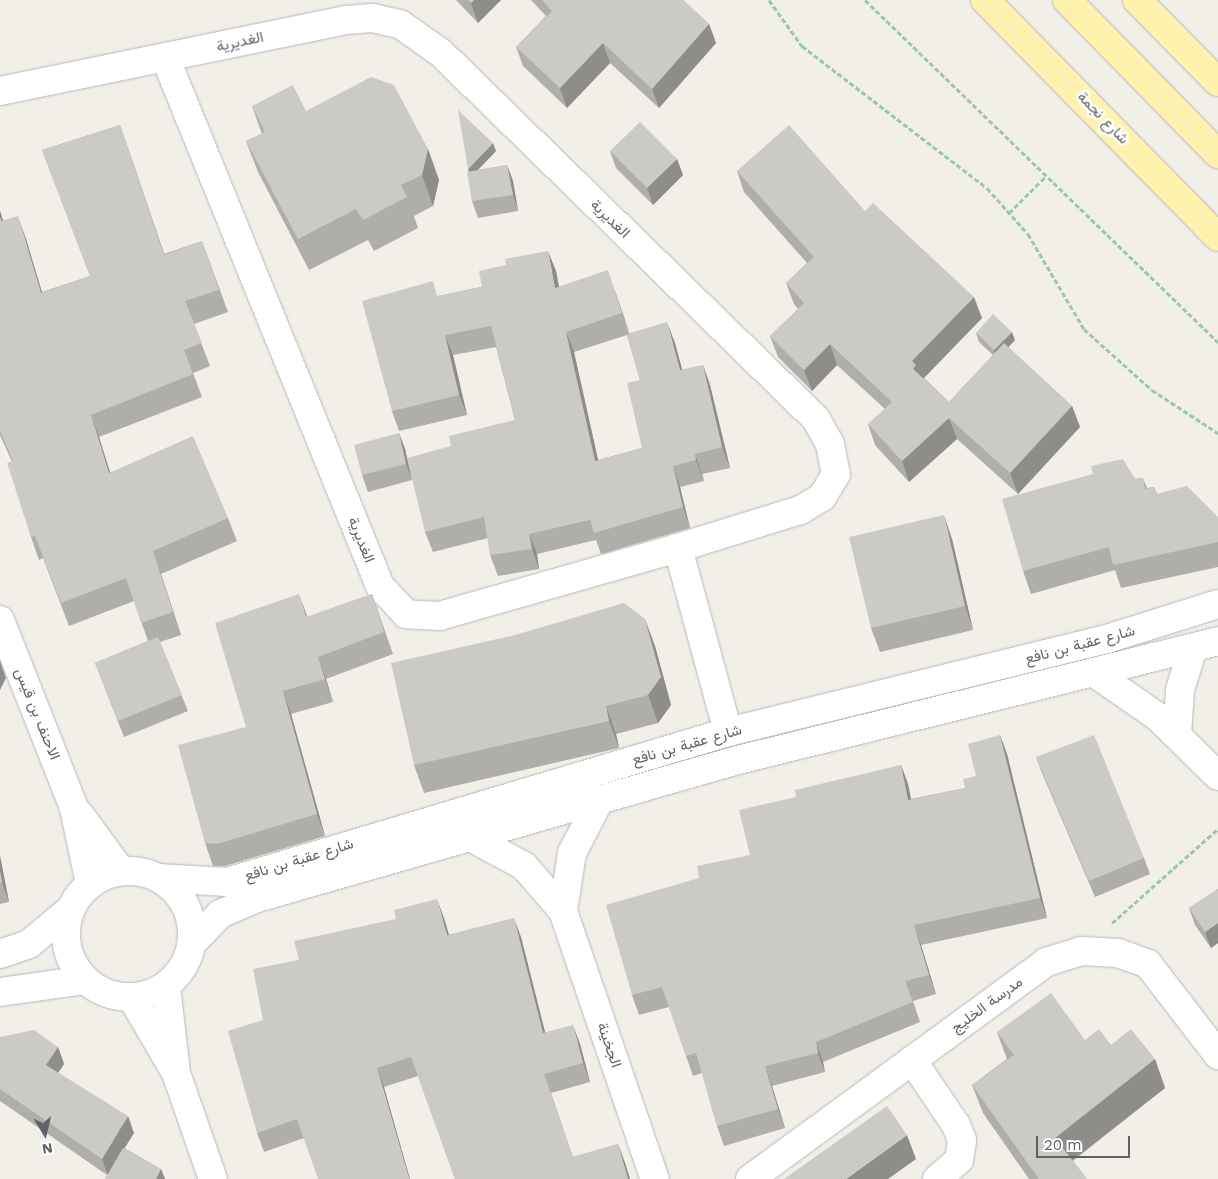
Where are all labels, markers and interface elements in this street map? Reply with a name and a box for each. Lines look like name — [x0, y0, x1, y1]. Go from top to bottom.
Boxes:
street label: الغديرية — [215, 28, 265, 56]
street label: شارع نجمة — [1074, 88, 1132, 148]
street label: الغديرية — [587, 196, 633, 242]
street label: الغديرية — [344, 514, 378, 566]
street label: شارع عقبة بن نافع — [1023, 622, 1137, 668]
street label: الاحنف بن قيس — [10, 665, 64, 763]
street label: شارع عقبة بن نافع — [630, 721, 744, 769]
street label: شارع عقبة بن نافع — [242, 835, 356, 885]
street label: مدرسة الخليج — [948, 973, 1026, 1037]
street label: الجخينة — [593, 1020, 625, 1070]
north arrow — [20, 1109, 70, 1159]
scale bar — [1038, 1126, 1132, 1158]
text: 20 m — [1044, 1136, 1082, 1154]
text: N — [41, 1140, 54, 1158]

